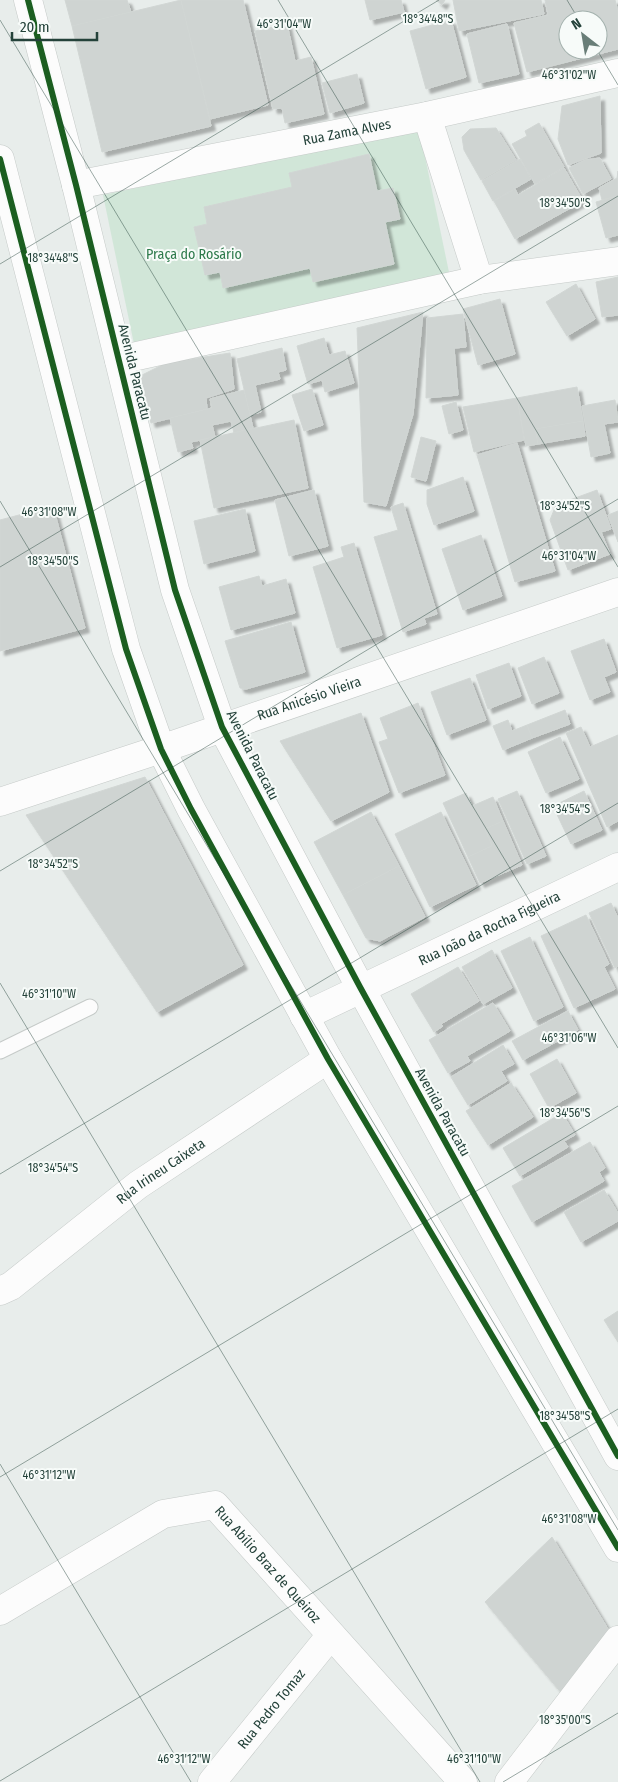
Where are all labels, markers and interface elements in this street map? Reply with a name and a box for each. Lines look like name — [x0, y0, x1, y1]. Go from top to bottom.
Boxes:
scale bar — [12, 10, 98, 42]
north arrow — [558, 10, 608, 60]
text: 18°34'48"S — [403, 12, 454, 26]
text: N — [569, 15, 585, 34]
text: 46°31'04"W — [257, 17, 311, 31]
text: 20 m — [20, 18, 50, 36]
text: 46°31'02"W — [542, 68, 596, 82]
street label: Rua Zama Alves — [301, 115, 392, 149]
text: 18°34'50"S — [539, 196, 591, 210]
park label: Praça do Rosário — [146, 246, 242, 263]
text: 18°34'48"S — [28, 251, 79, 265]
street label: Avenida Paracatu — [114, 322, 155, 422]
text: 18°34'52"S — [540, 499, 590, 513]
text: 46°31'08"W — [22, 505, 76, 519]
text: 46°31'04"W — [542, 549, 596, 563]
text: 18°34'50"S — [27, 554, 79, 568]
street label: Rua Anicésio Vieira — [255, 673, 363, 724]
street label: Avenida Paracatu — [223, 708, 282, 803]
text: 18°34'54"S — [540, 802, 590, 816]
text: 18°34'52"S — [28, 857, 78, 871]
street label: Rua João da Rocha Figueira — [416, 888, 563, 969]
text: 46°31'10"W — [22, 987, 76, 1001]
text: 46°31'06"W — [542, 1031, 596, 1045]
street label: Avenida Paracatu — [411, 1065, 474, 1159]
text: 18°34'56"S — [539, 1106, 591, 1120]
street label: Rua Irineu Caixeta — [113, 1135, 209, 1208]
text: 18°34'54"S — [28, 1161, 78, 1175]
text: 18°34'58"S — [539, 1409, 591, 1423]
text: 46°31'12"W — [23, 1468, 76, 1482]
street label: Rua Abílio Braz de Queiroz — [211, 1503, 325, 1627]
text: 46°31'08"W — [542, 1512, 596, 1526]
street label: Rua Pedro Tomaz — [234, 1665, 309, 1753]
text: 18°35'00"S — [539, 1713, 591, 1727]
text: 46°31'12"W — [158, 1752, 211, 1766]
text: 46°31'10"W — [447, 1752, 501, 1766]

